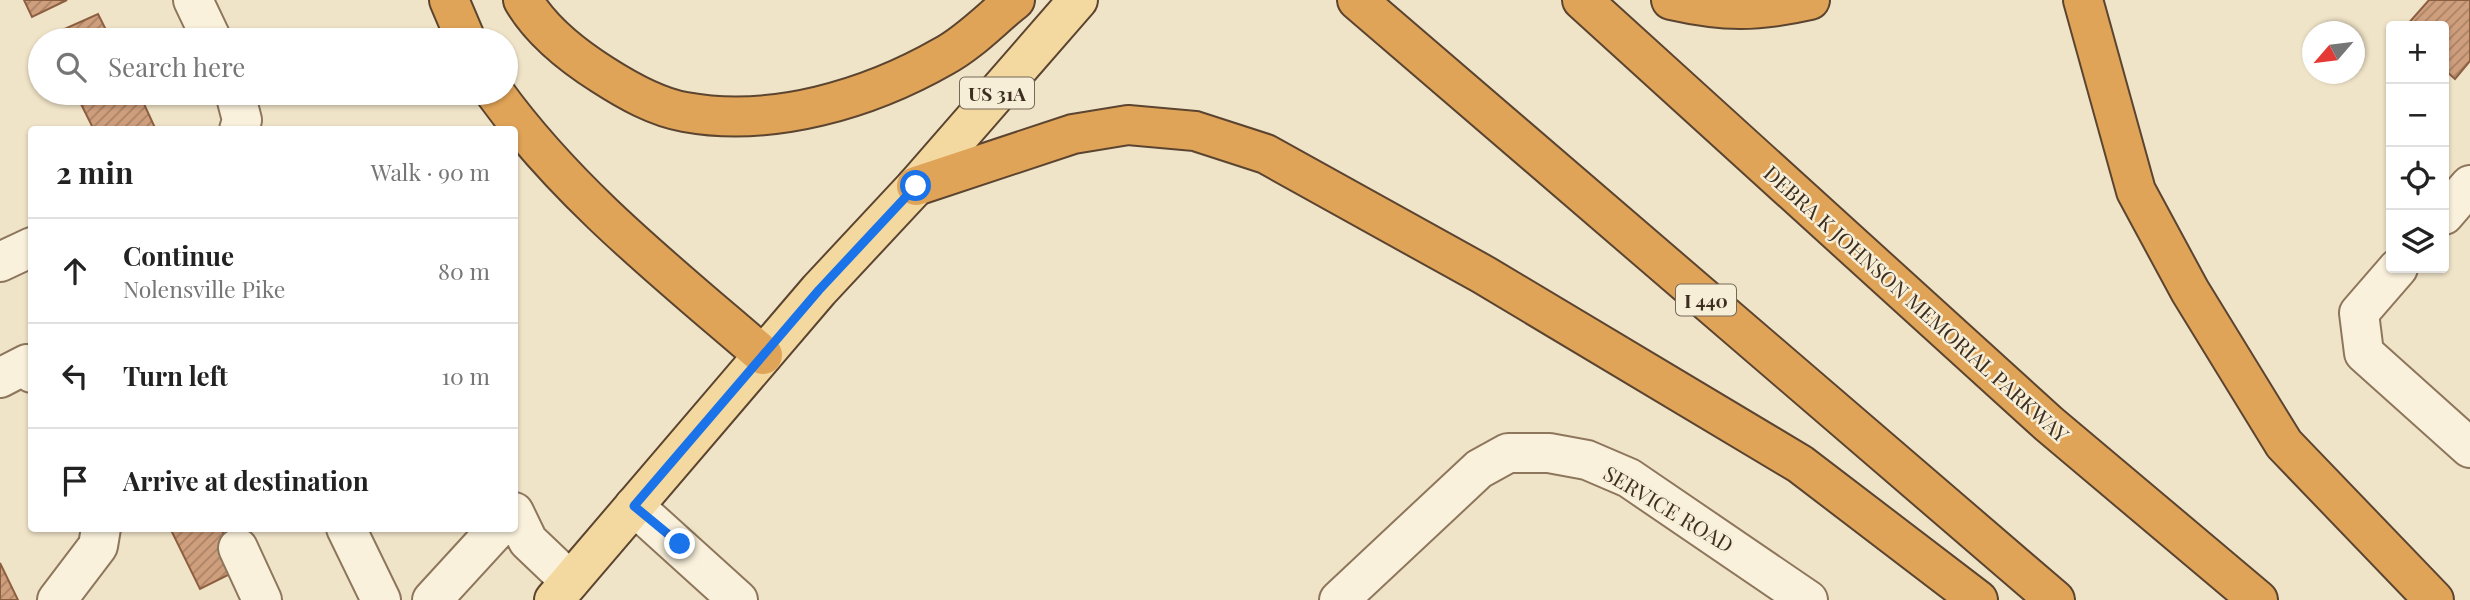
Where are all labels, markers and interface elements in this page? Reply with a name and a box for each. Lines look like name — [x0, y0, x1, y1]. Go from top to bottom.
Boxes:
north arrow — [2302, 21, 2365, 84]
map controls — [2386, 21, 2449, 273]
button: + — [2386, 21, 2449, 84]
search box — [28, 28, 518, 105]
icon: search — [52, 48, 90, 86]
text: Search here — [108, 49, 245, 84]
road number: US 31A — [960, 78, 1034, 108]
button: − — [2386, 84, 2449, 147]
button: locate — [2386, 147, 2449, 210]
text: 2 min — [56, 152, 133, 192]
text: Walk · 90 m — [371, 156, 490, 187]
street label: DEBRA K JOHNSON MEMORIAL PARKWAY — [1759, 158, 2076, 448]
route start — [900, 170, 931, 201]
button: layers — [2386, 210, 2449, 273]
text: Continue — [123, 238, 234, 273]
icon: ahead — [56, 252, 94, 290]
text: 80 m — [438, 255, 490, 286]
text: Nolensville Pike — [123, 273, 285, 304]
road number: I 440 — [1676, 284, 1736, 316]
icon: left — [56, 357, 94, 395]
text: Turn left — [123, 358, 228, 393]
text: 10 m — [442, 360, 490, 391]
street label: SERVICE ROAD — [1599, 458, 1739, 558]
icon: arrive — [56, 462, 94, 500]
text: Arrive at destination — [123, 463, 369, 498]
route end — [664, 528, 695, 559]

